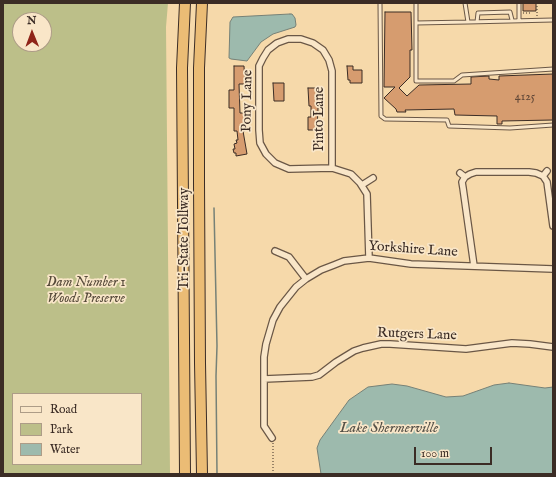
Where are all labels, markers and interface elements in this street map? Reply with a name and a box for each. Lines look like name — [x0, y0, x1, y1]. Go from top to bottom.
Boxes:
north arrow — [12, 12, 52, 52]
text: N — [27, 14, 37, 28]
street label: Pony Lane — [239, 70, 257, 132]
street label: Pinto Lane — [312, 87, 328, 151]
house number: 4125 — [515, 91, 535, 105]
street label: Tri-State Tollway — [177, 188, 193, 290]
street label: Yorkshire Lane — [368, 239, 458, 261]
park label: Dam Number 1 Woods Preserve — [47, 275, 125, 308]
street label: Rutgers Lane — [377, 325, 457, 345]
legend — [12, 393, 142, 465]
text: Road — [50, 402, 77, 417]
water label: Lake Shermerville — [340, 420, 438, 438]
text: Park — [50, 422, 73, 437]
scale bar — [416, 439, 494, 465]
text: Water — [50, 442, 80, 457]
text: 100 m — [421, 446, 449, 461]

